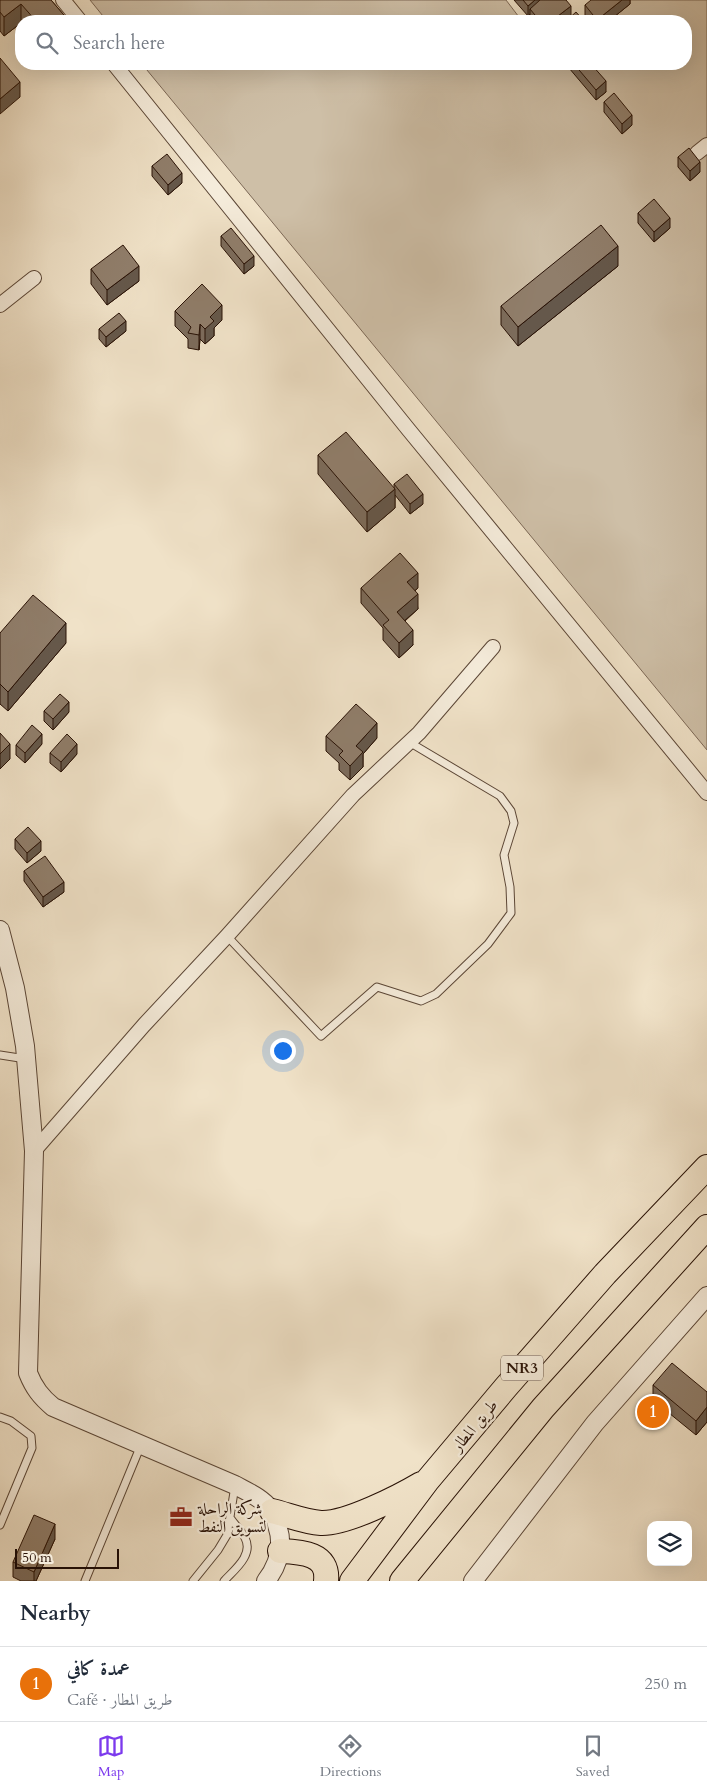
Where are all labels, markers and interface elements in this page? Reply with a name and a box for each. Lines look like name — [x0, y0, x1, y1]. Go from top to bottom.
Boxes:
search box — [15, 15, 692, 70]
icon: search — [33, 29, 61, 57]
text: Search here — [73, 30, 165, 56]
your location — [270, 1038, 296, 1064]
road number: NR3 — [501, 1356, 543, 1380]
pin: 1 — [637, 1393, 669, 1431]
street label: طريق المطار — [445, 1395, 503, 1458]
place label: شركة الراحلة لتسويق النفط — [197, 1498, 267, 1538]
office icon: شركة الراحلة لتسويق النفط — [168, 1504, 194, 1530]
map controls — [647, 1521, 692, 1566]
button: layers — [647, 1521, 692, 1566]
scale bar — [15, 1546, 119, 1569]
text: 50 m — [22, 1548, 52, 1567]
text: Nearby — [20, 1599, 91, 1628]
text: عمدة كافي — [67, 1656, 130, 1682]
text: 1 — [32, 1673, 40, 1695]
text: 250 m — [645, 1673, 687, 1695]
text: Café · طريق المطار — [67, 1689, 173, 1711]
tab: Map — [97, 1732, 125, 1781]
tab: Directions — [320, 1732, 381, 1781]
tab: Saved — [576, 1732, 610, 1781]

